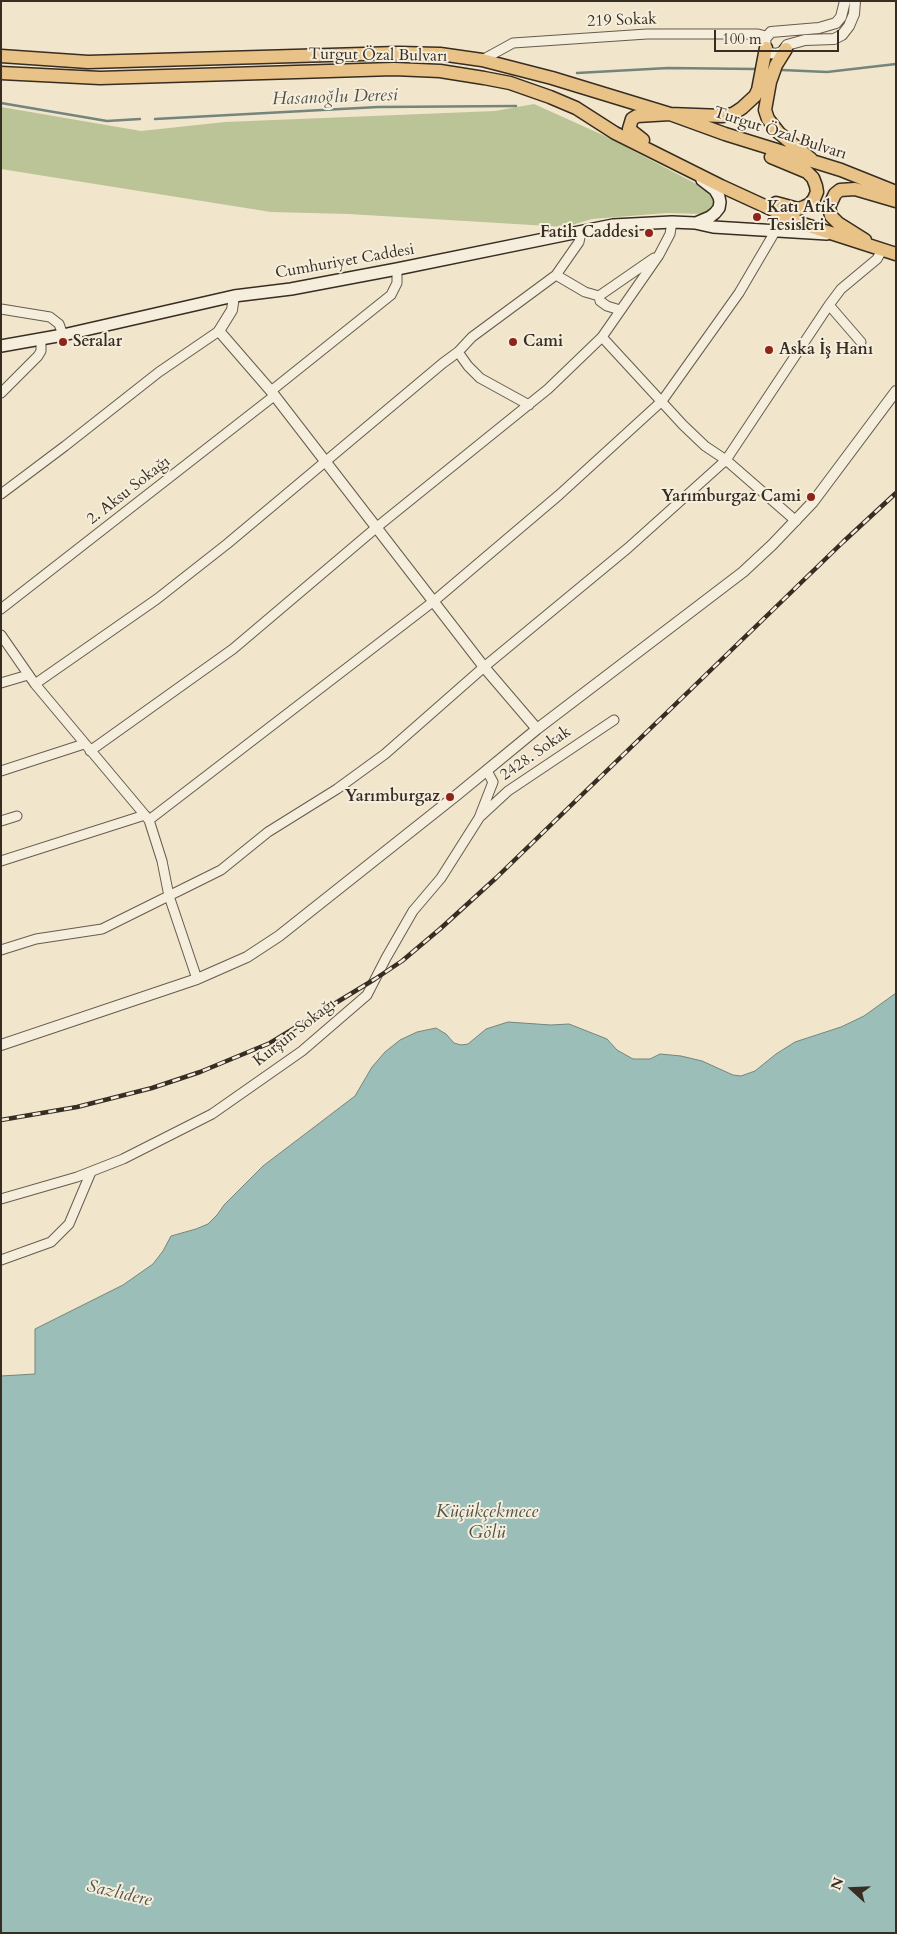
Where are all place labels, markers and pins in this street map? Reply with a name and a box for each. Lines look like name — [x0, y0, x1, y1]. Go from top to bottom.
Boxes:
place label: Katı Atık Tesisleri — [767, 198, 836, 236]
marker: Katı Atık Tesisleri — [751, 211, 763, 223]
place label: Fatih Caddesi — [540, 223, 639, 243]
marker: Fatih Caddesi — [643, 227, 655, 239]
place label: Seralar — [73, 332, 122, 352]
place label: Cami — [523, 332, 563, 352]
marker: Seralar — [57, 336, 69, 348]
marker: Cami — [507, 336, 519, 348]
place label: Aska İş Hanı — [779, 340, 873, 360]
marker: Aska İş Hanı — [763, 344, 775, 356]
place label: Yarımburgaz Cami — [661, 487, 801, 507]
marker: Yarımburgaz Cami — [805, 491, 817, 503]
place label: Yarımburgaz — [345, 787, 440, 807]
marker: Yarımburgaz — [444, 791, 456, 803]

